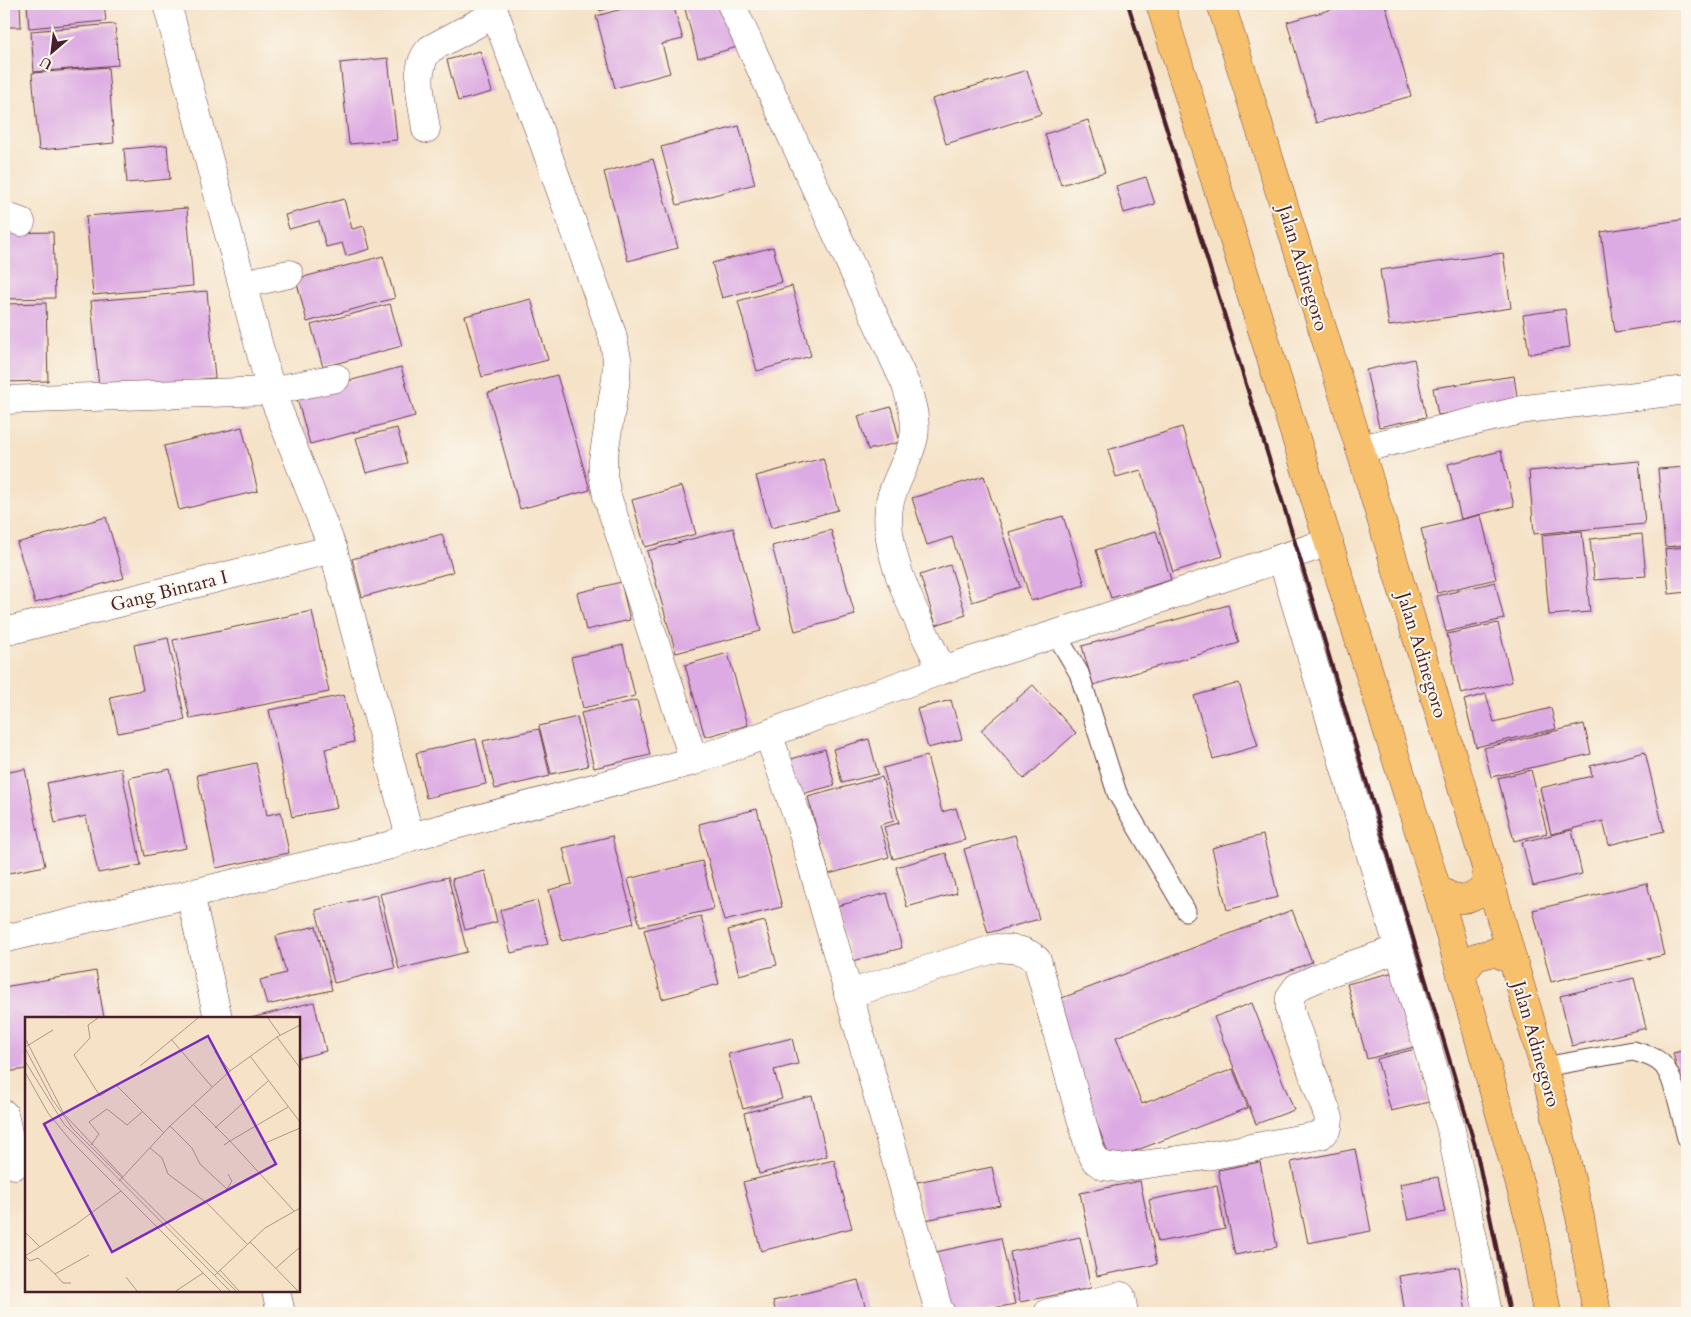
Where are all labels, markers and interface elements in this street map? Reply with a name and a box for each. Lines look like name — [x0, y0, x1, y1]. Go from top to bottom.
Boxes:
north arrow — [28, 28, 78, 78]
text: U — [36, 52, 56, 74]
street label: Jalan Adinegoro — [1271, 199, 1334, 334]
street label: Gang Bintara I — [108, 564, 230, 618]
street label: Jalan Adinegoro — [1390, 586, 1453, 721]
street label: Jalan Adinegoro — [1505, 975, 1566, 1110]
inset map — [25, 1017, 300, 1292]

